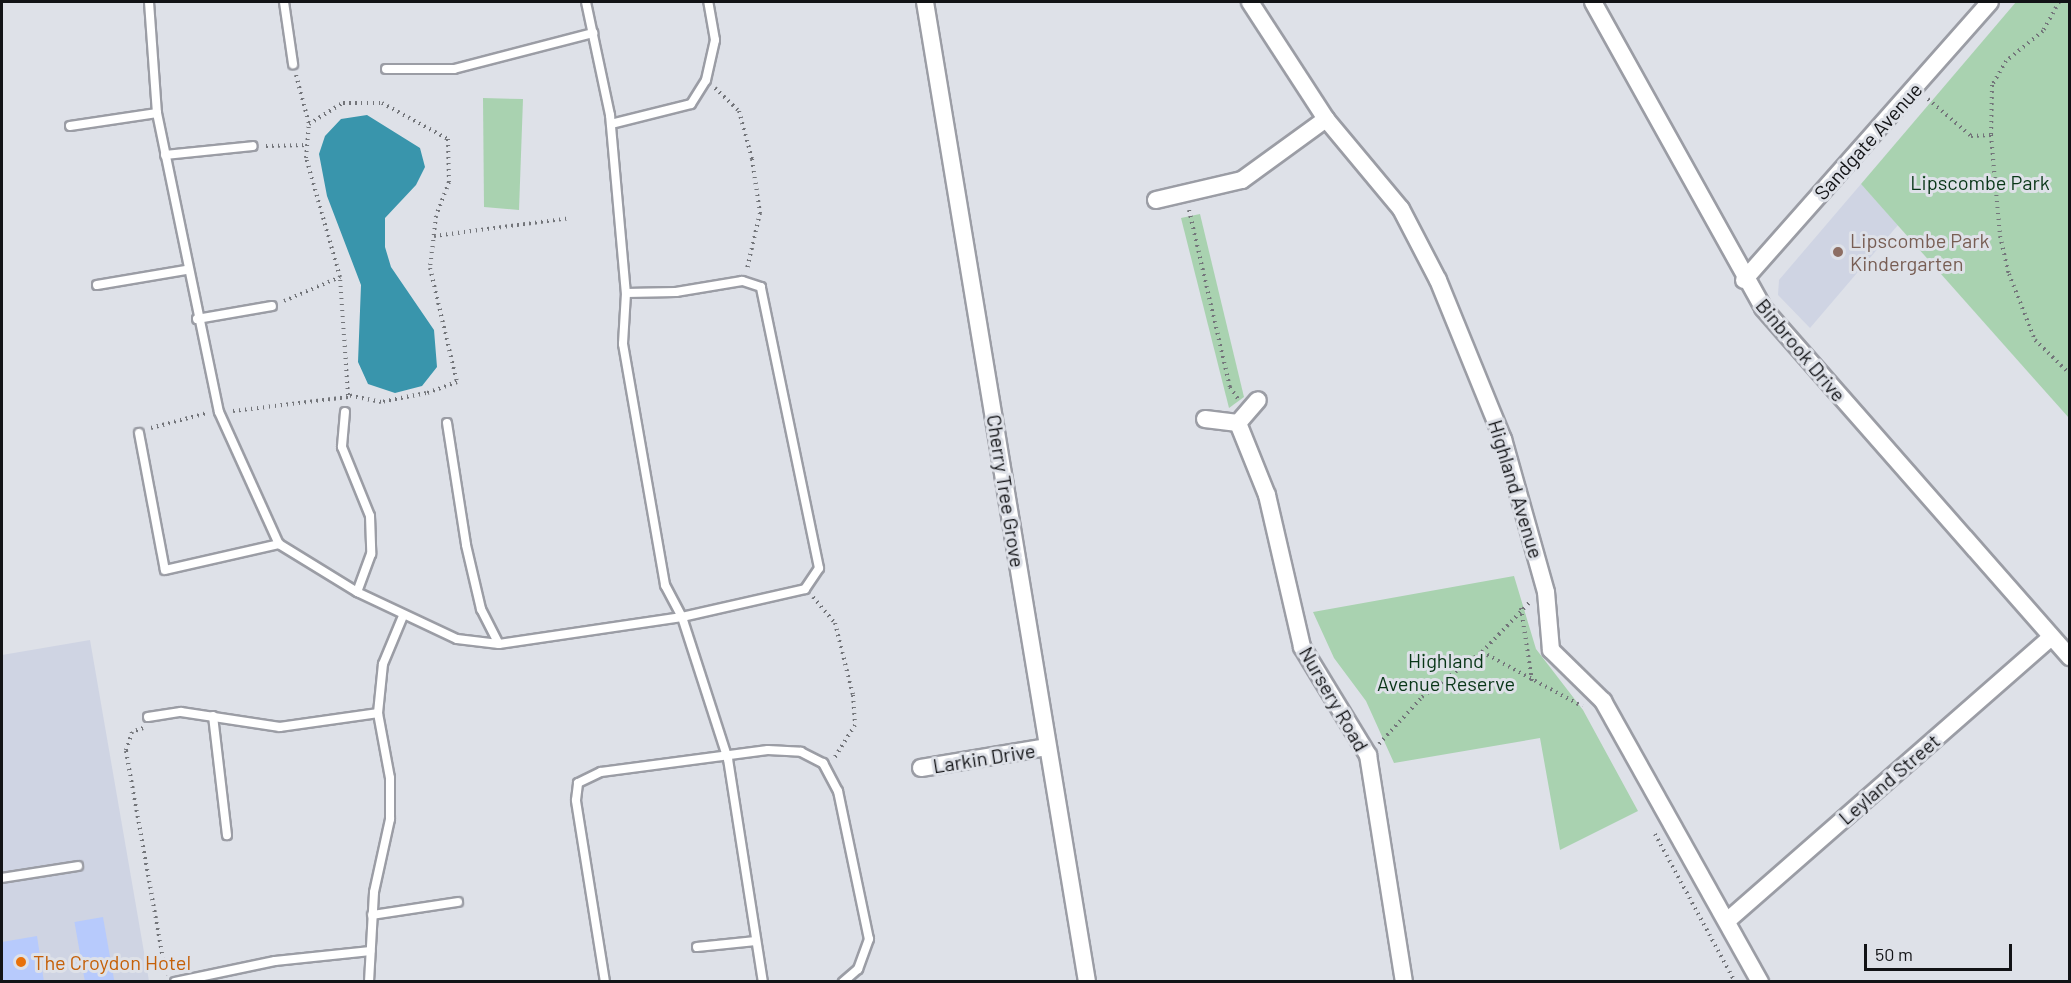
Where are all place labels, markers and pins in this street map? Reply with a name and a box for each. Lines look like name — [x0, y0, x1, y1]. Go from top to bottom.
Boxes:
place label: Lipscombe Park Kindergarten — [1850, 228, 1990, 275]
marker: Lipscombe Park Kindergarten — [1831, 245, 1845, 259]
place label: The Croydon Hotel — [33, 950, 191, 974]
marker: The Croydon Hotel — [14, 955, 28, 969]

